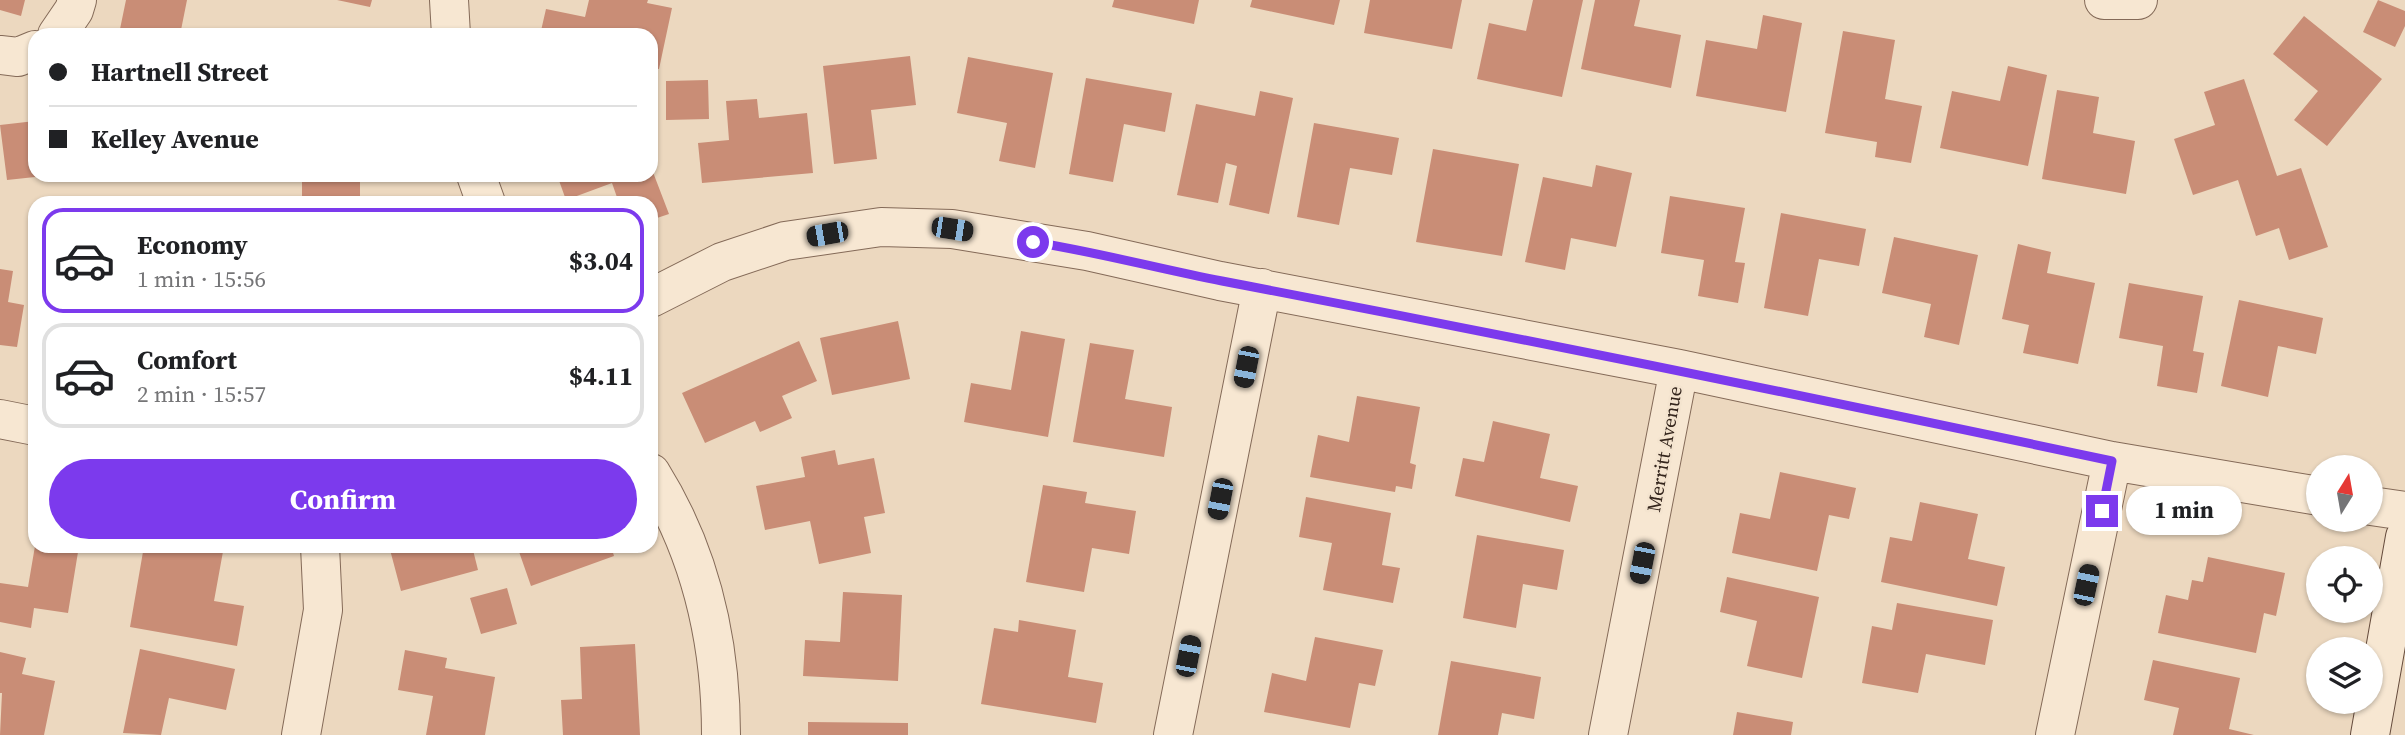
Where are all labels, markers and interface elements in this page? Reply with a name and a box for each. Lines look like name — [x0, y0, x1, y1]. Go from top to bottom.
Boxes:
text: Hartnell Street — [91, 54, 268, 90]
text: Kelley Avenue — [91, 121, 259, 157]
car — [930, 215, 975, 243]
car — [805, 220, 850, 248]
route start — [1017, 226, 1049, 258]
text: Economy — [137, 227, 248, 263]
icon: car — [53, 229, 116, 292]
text: $3.04 — [569, 243, 633, 279]
text: 1 min · 15:56 — [137, 263, 266, 295]
text: Comfort — [137, 342, 237, 378]
icon: car — [53, 344, 116, 407]
car — [1232, 344, 1261, 390]
text: $4.11 — [569, 358, 633, 394]
text: 2 min · 15:57 — [137, 378, 266, 410]
street label: Merritt Avenue — [1640, 384, 1688, 514]
north arrow — [2306, 455, 2384, 532]
map controls — [2306, 455, 2383, 714]
button: Confirm — [49, 459, 637, 539]
car — [1206, 476, 1235, 522]
callout: 1 min — [2126, 486, 2242, 536]
text: 1 min — [2154, 494, 2214, 526]
route end — [2086, 495, 2118, 527]
car — [1628, 540, 1657, 586]
button: locate — [2306, 546, 2383, 623]
car — [2072, 562, 2101, 608]
car — [1174, 633, 1203, 679]
button: layers — [2306, 637, 2383, 714]

